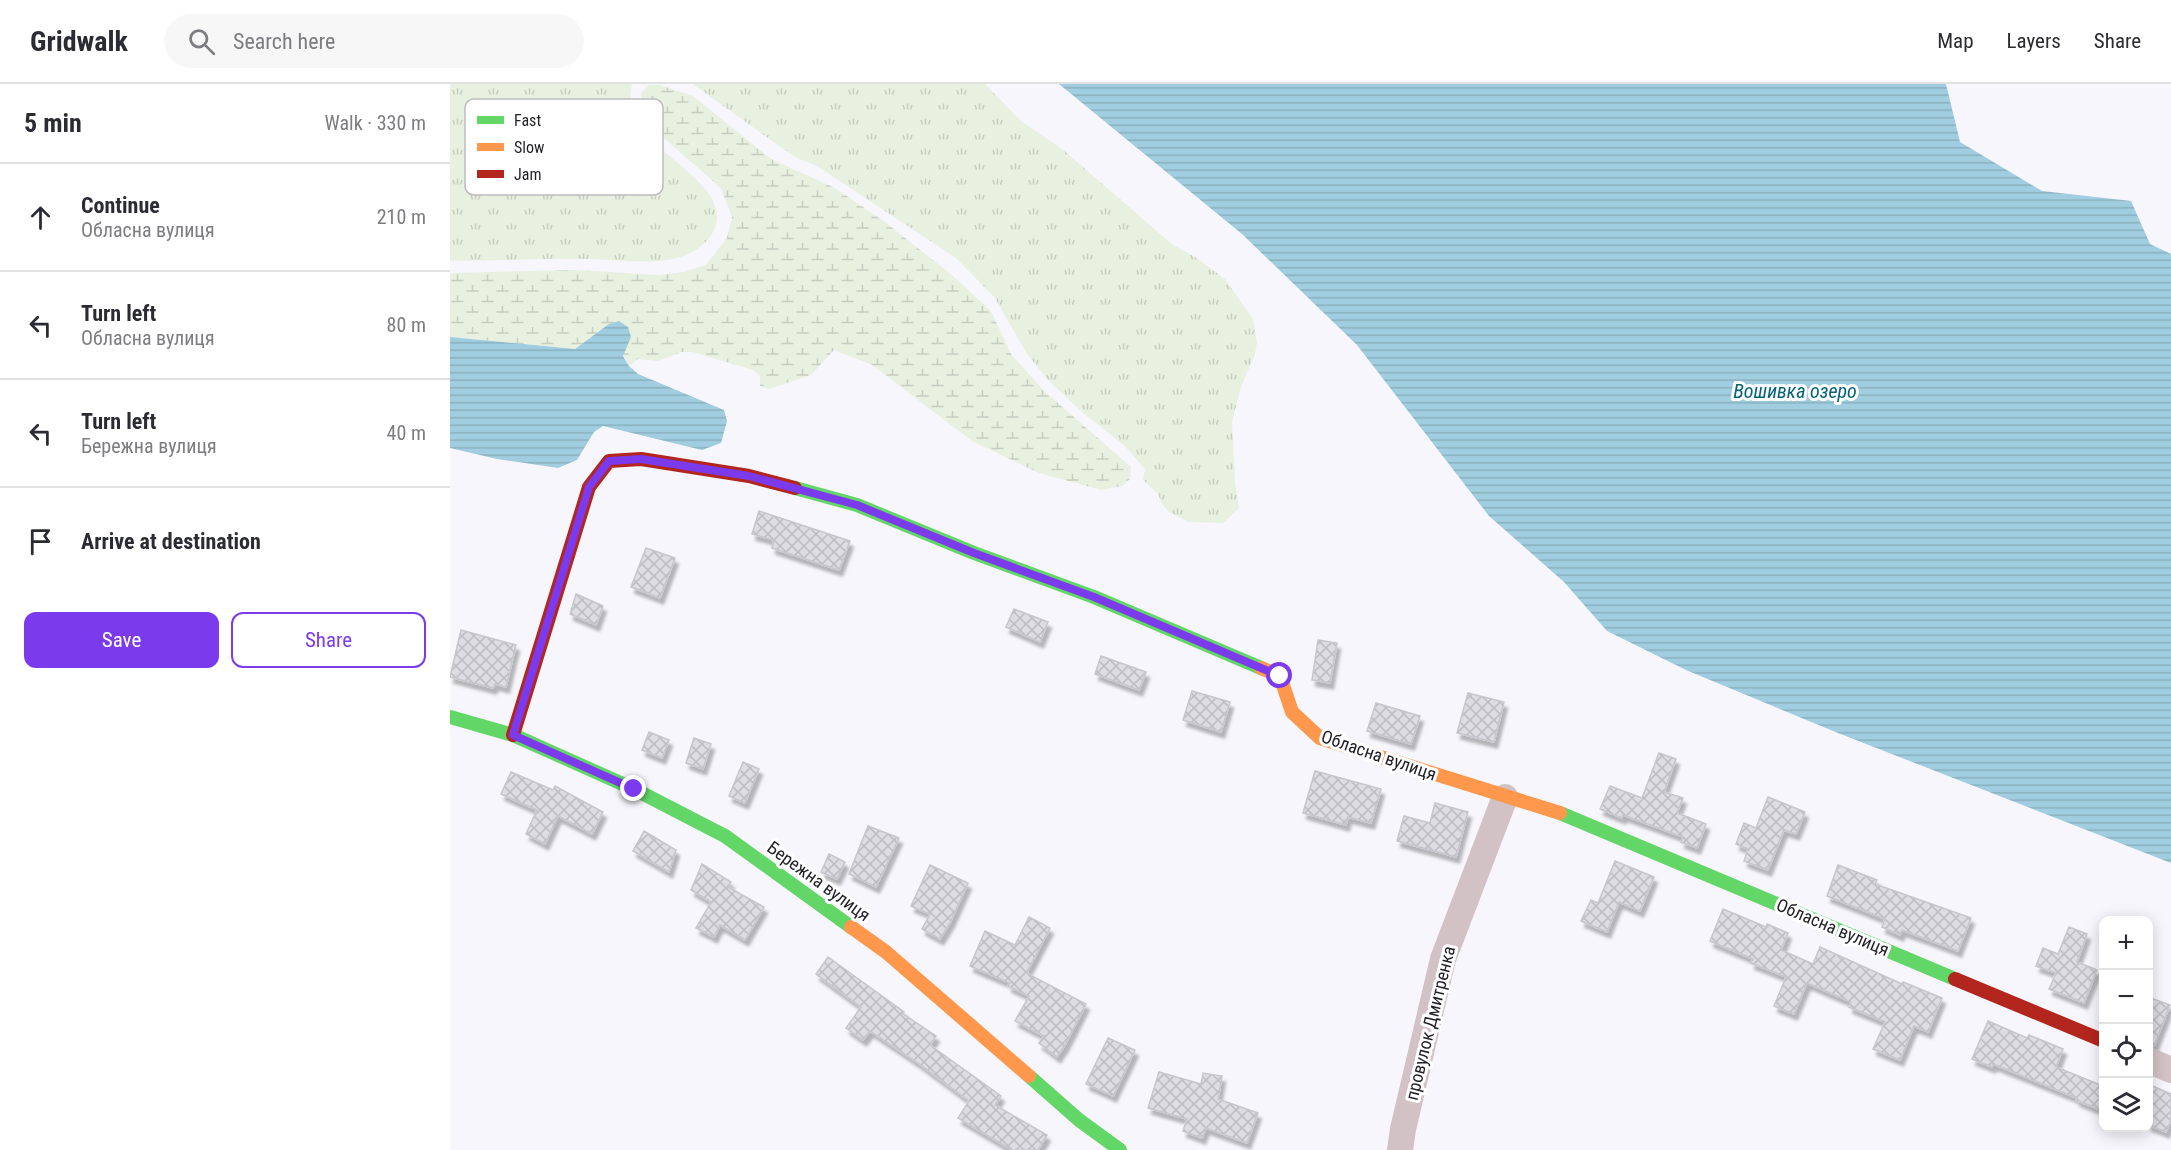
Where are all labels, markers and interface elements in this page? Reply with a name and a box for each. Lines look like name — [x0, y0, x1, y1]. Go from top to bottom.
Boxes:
search box — [164, 14, 584, 68]
text: Gridwalk — [30, 25, 128, 58]
icon: search — [185, 25, 218, 58]
text: Search here — [233, 29, 335, 54]
text: Map — [1937, 29, 1974, 53]
text: Layers — [2007, 29, 2061, 53]
text: Share — [2094, 29, 2141, 53]
legend — [465, 99, 663, 195]
text: 5 min — [24, 108, 82, 138]
text: Walk · 330 m — [325, 111, 426, 135]
text: Fast — [514, 111, 541, 130]
text: Slow — [514, 138, 544, 157]
text: Jam — [514, 165, 541, 184]
text: Continue — [81, 193, 160, 218]
icon: ahead — [24, 201, 57, 234]
text: 210 m — [377, 205, 426, 229]
text: Обласна вулиця — [81, 218, 215, 242]
text: Turn left — [81, 301, 156, 326]
icon: left — [24, 309, 57, 342]
text: 80 m — [387, 313, 426, 337]
text: Обласна вулиця — [81, 326, 215, 350]
water label: Вошивка озеро — [1733, 379, 1857, 403]
text: Turn left — [81, 409, 156, 434]
icon: left — [24, 417, 57, 450]
text: 40 m — [387, 421, 426, 445]
text: Бережна вулиця — [81, 434, 217, 458]
icon: arrive — [24, 525, 57, 558]
text: Arrive at destination — [81, 529, 261, 554]
button: Save — [24, 612, 219, 668]
button: Share — [231, 612, 426, 668]
route start — [1266, 662, 1292, 688]
street label: Обласна вулиця — [1319, 725, 1439, 785]
route end — [620, 775, 646, 801]
street label: Бережна вулиця — [763, 837, 875, 925]
street label: Обласна вулиця — [1774, 894, 1892, 960]
map controls — [2099, 916, 2153, 1132]
button: + — [2099, 916, 2153, 970]
street label: провулок Дмитренка — [1401, 944, 1459, 1102]
button: − — [2099, 970, 2153, 1024]
button: locate — [2099, 1024, 2153, 1078]
button: layers — [2099, 1078, 2153, 1132]

